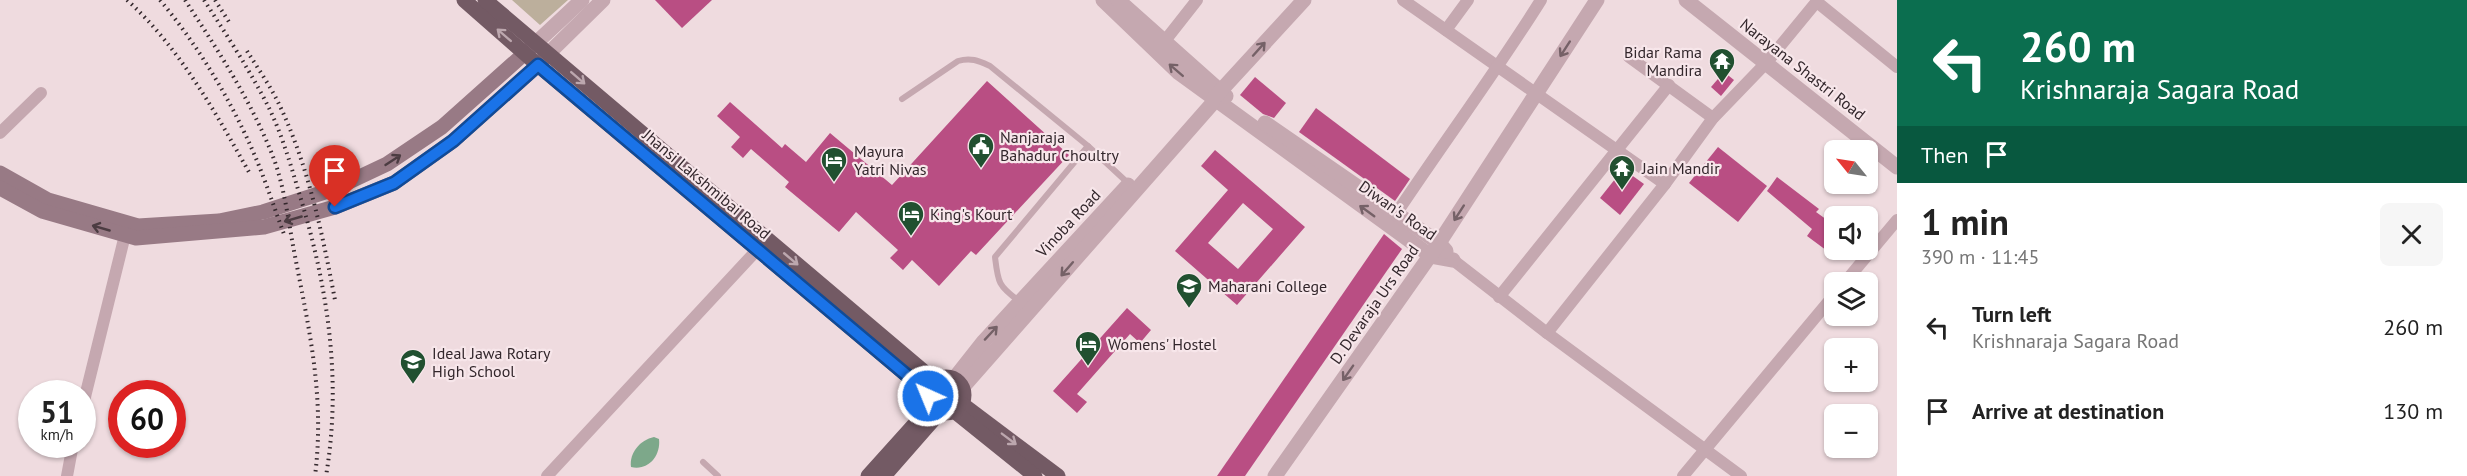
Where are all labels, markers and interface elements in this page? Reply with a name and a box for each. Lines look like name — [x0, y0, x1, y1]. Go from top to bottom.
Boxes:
street label: Narayana Shastri Road — [1736, 14, 1870, 124]
text: 260 m — [2020, 19, 2136, 74]
icon: left — [1921, 24, 1999, 102]
one-way arrow — [497, 28, 512, 42]
one-way arrow — [1559, 40, 1571, 57]
one-way arrow — [1252, 42, 1266, 57]
place label: Bidar Rama Mandira — [1624, 42, 1702, 80]
temple icon: Bidar Rama Mandira — [1707, 46, 1737, 84]
one-way arrow — [1169, 63, 1184, 77]
one-way arrow — [570, 71, 585, 85]
text: Krishnaraja Sagara Road — [2020, 72, 2299, 106]
street label: Jhansi Lakshmibai Road — [638, 124, 775, 243]
place label: Nanjaraja Bahadur Choultry — [1000, 127, 1120, 165]
public building icon: Nanjaraja Bahadur Choultry — [966, 131, 996, 169]
icon: arrive — [1980, 138, 2013, 171]
north arrow — [1824, 140, 1878, 194]
map controls — [1824, 140, 1878, 458]
place label: Mayura Yatri Nivas — [854, 141, 927, 179]
text: Then — [1921, 141, 1968, 169]
pin — [309, 145, 360, 207]
hotel icon: Mayura Yatri Nivas — [819, 145, 849, 183]
temple icon: Jain Mandir — [1607, 153, 1637, 191]
icon: arrive — [318, 154, 351, 187]
one-way arrow — [384, 154, 401, 166]
place label: Jain Mandir — [1641, 158, 1720, 178]
street label: Diwan's Road — [1355, 176, 1441, 244]
street label: Vinoba Road — [1031, 185, 1104, 262]
text: 1 min — [1921, 198, 2009, 245]
hotel icon: King's Kourt — [896, 199, 926, 237]
button: close — [2380, 203, 2443, 266]
place label: King's Kourt — [930, 204, 1013, 224]
one-way arrow — [1359, 204, 1375, 217]
one-way arrow — [1453, 204, 1466, 221]
button: sound — [1824, 206, 1878, 260]
one-way arrow — [284, 214, 303, 225]
one-way arrow — [92, 222, 111, 233]
street label: D. Devaraja Urs Road — [1325, 241, 1423, 367]
text: 390 m · 11:45 — [1921, 244, 2039, 270]
one-way arrow — [783, 252, 798, 266]
one-way arrow — [1060, 261, 1074, 276]
school or university icon: Maharani College — [1174, 271, 1204, 309]
button: layers — [1824, 272, 1878, 326]
place label: Maharani College — [1208, 276, 1327, 296]
text: Turn left — [1972, 300, 2052, 328]
icon: left — [1921, 311, 1954, 344]
text: 260 m — [2383, 313, 2443, 341]
one-way arrow — [983, 326, 998, 341]
text: Krishnaraja Sagara Road — [1972, 328, 2179, 354]
hotel icon: Womens' Hostel — [1073, 329, 1103, 367]
place label: Womens' Hostel — [1108, 334, 1217, 354]
button: + — [1824, 338, 1878, 392]
place label: Ideal Jawa Rotary High School — [432, 343, 551, 381]
school or university icon: Ideal Jawa Rotary High School — [398, 347, 428, 385]
position arrow — [896, 364, 960, 428]
one-way arrow — [1342, 364, 1354, 380]
speed limit sign: 60 — [108, 380, 186, 458]
text: 51 — [40, 392, 74, 431]
icon: arrive — [1921, 395, 1954, 428]
text: Arrive at destination — [1972, 397, 2164, 425]
text: 130 m — [2383, 397, 2443, 425]
button: − — [1824, 404, 1878, 458]
text: km/h — [41, 425, 73, 444]
one-way arrow — [1000, 433, 1016, 445]

